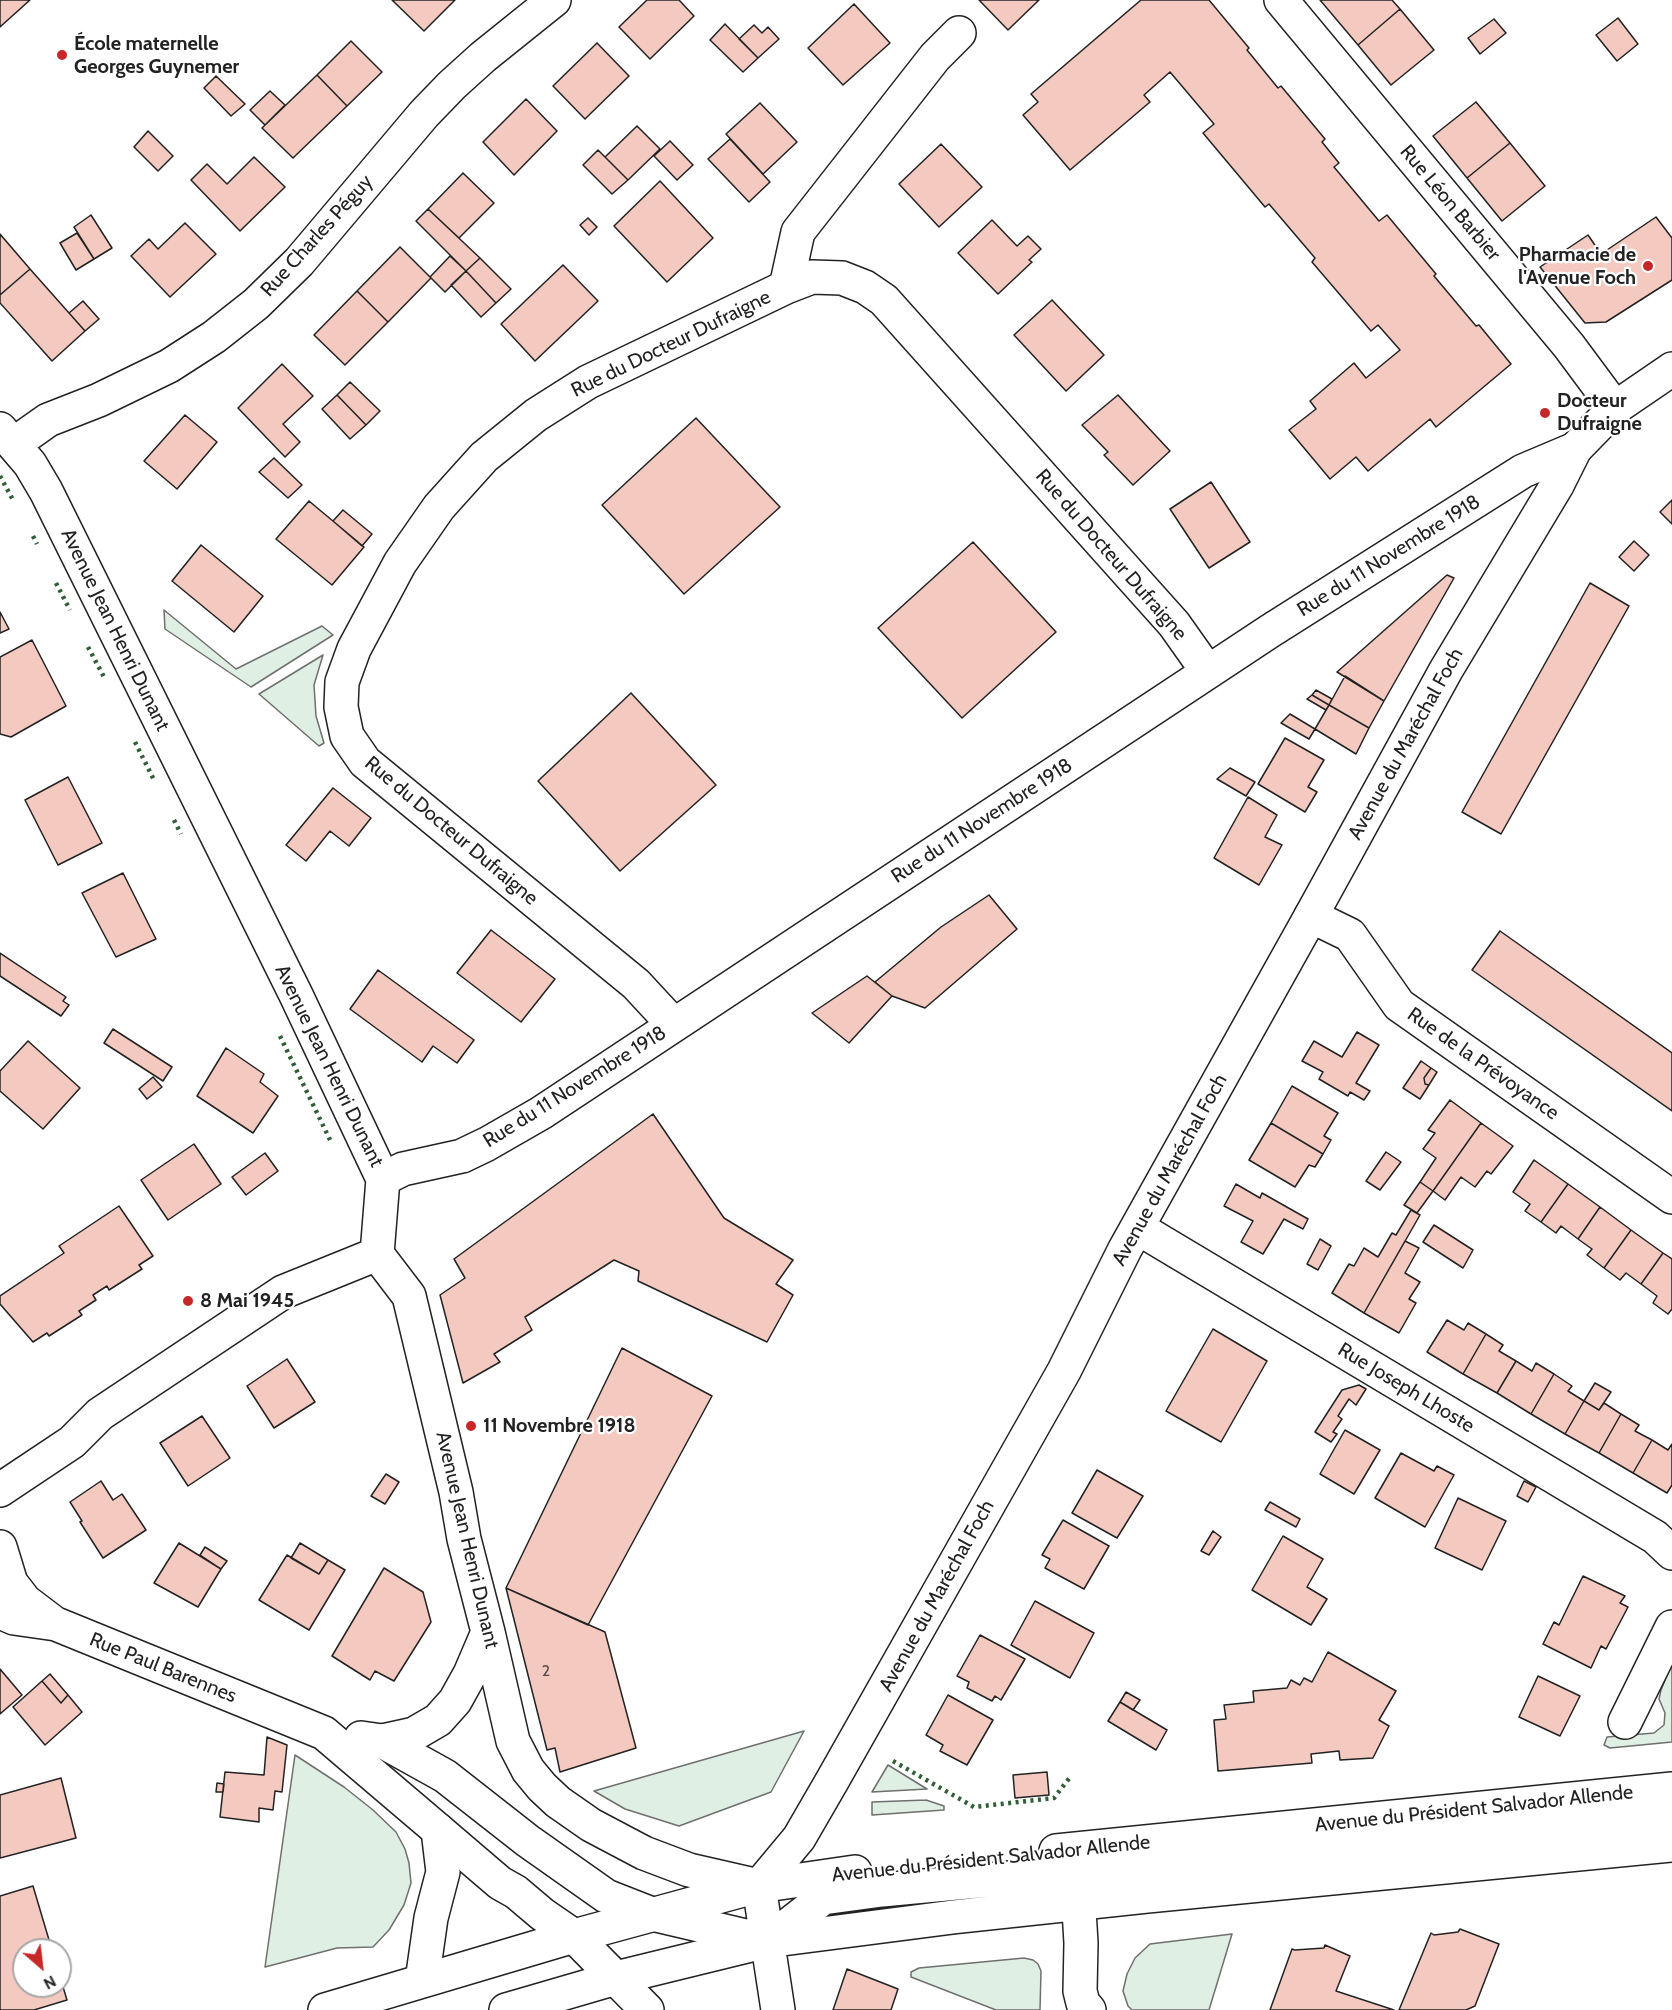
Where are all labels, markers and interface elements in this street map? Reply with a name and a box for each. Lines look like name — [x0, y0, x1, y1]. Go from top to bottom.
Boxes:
place label: École maternelle Georges Guynemer — [74, 32, 239, 79]
marker: École maternelle Georges Guynemer — [55, 48, 69, 62]
street label: Rue Léon Barbier — [1395, 140, 1505, 266]
street label: Rue Charles Péguy — [256, 170, 378, 302]
place label: Pharmacie de l'Avenue Foch — [1518, 243, 1636, 290]
marker: Pharmacie de l'Avenue Foch — [1641, 259, 1655, 273]
street label: Rue du Docteur Dufraigne — [567, 285, 775, 403]
place label: Docteur Dufraigne — [1557, 389, 1642, 436]
marker: Docteur Dufraigne — [1538, 406, 1552, 420]
street label: Rue du Docteur Dufraigne — [1030, 465, 1192, 645]
street label: Rue du 11 Novembre 1918 — [1293, 490, 1485, 622]
street label: Avenue Jean Henri Dunant — [56, 525, 174, 735]
street label: Avenue du Maréchal Foch — [1343, 644, 1469, 844]
street label: Rue du Docteur Dufraigne — [360, 752, 542, 910]
street label: Rue du 11 Novembre 1918 — [887, 753, 1077, 889]
street label: Avenue Jean Henri Dunant — [270, 961, 388, 1171]
street label: Rue de la Prévoyance — [1403, 1003, 1563, 1125]
street label: Rue du 11 Novembre 1918 — [479, 1021, 671, 1153]
street label: Avenue du Maréchal Foch — [1107, 1070, 1233, 1270]
place label: 8 Mai 1945 — [200, 1289, 294, 1313]
marker: 8 Mai 1945 — [181, 1294, 195, 1308]
street label: Rue Joseph Lhoste — [1333, 1338, 1479, 1438]
place label: 11 Novembre 1918 — [483, 1414, 635, 1438]
marker: 11 Novembre 1918 — [464, 1419, 478, 1433]
street label: Avenue Jean Henri Dunant — [430, 1429, 504, 1651]
street label: Avenue du Maréchal Foch — [874, 1496, 1000, 1696]
street label: Rue Paul Barennes — [86, 1628, 240, 1708]
house number: 2 — [542, 1661, 550, 1681]
street label: Avenue du Président Salvador Allende — [1314, 1780, 1634, 1838]
street label: Avenue du Président Salvador Allende — [831, 1830, 1151, 1888]
north arrow — [12, 1938, 72, 1998]
text: N — [40, 1972, 59, 1994]

